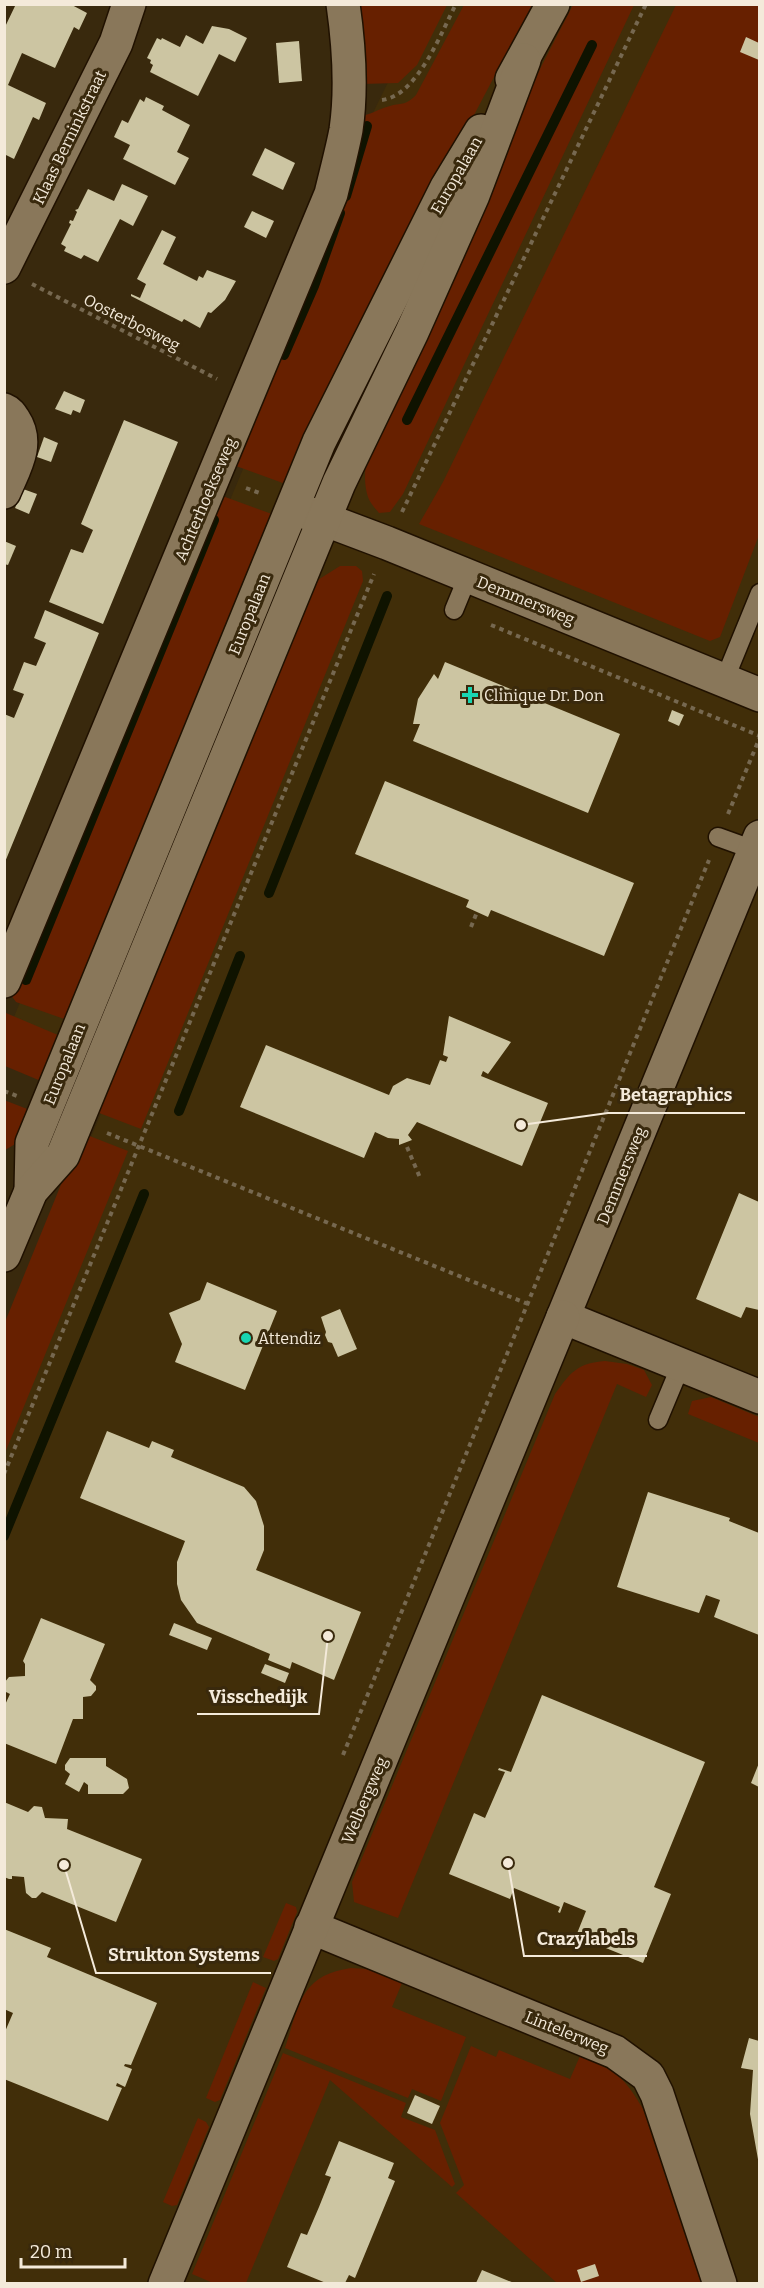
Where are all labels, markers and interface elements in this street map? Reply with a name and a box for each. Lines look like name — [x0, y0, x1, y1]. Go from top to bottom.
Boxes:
street label: Klaas Berninkstraat — [29, 67, 110, 207]
street label: Europalaan — [427, 133, 486, 217]
street label: Oosterbosweg — [80, 290, 183, 355]
street label: Achterhoekseweg — [171, 434, 240, 564]
street label: Europalaan — [225, 571, 274, 658]
street label: Demmersweg — [474, 572, 578, 629]
marker: Clinique Dr. Don — [461, 686, 479, 704]
place label: Clinique Dr. Don — [484, 686, 604, 705]
street label: Europalaan — [40, 1021, 89, 1108]
callout: Betagraphics — [608, 1077, 745, 1113]
text: Betagraphics — [620, 1084, 733, 1106]
street label: Demmersweg — [593, 1123, 650, 1227]
place label: Attendiz — [258, 1329, 321, 1348]
marker: Attendiz — [239, 1331, 253, 1345]
callout: Visschedijk — [197, 1678, 319, 1714]
text: Visschedijk — [209, 1686, 308, 1708]
street label: Welbergweg — [338, 1754, 391, 1846]
callout: Crazylabels — [524, 1920, 647, 1956]
text: Crazylabels — [537, 1928, 635, 1950]
callout: Strukton Systems — [96, 1937, 271, 1973]
text: Strukton Systems — [108, 1944, 260, 1966]
street label: Lintelerweg — [522, 2007, 611, 2058]
scale bar — [21, 2231, 124, 2269]
text: 20 m — [30, 2241, 72, 2263]

